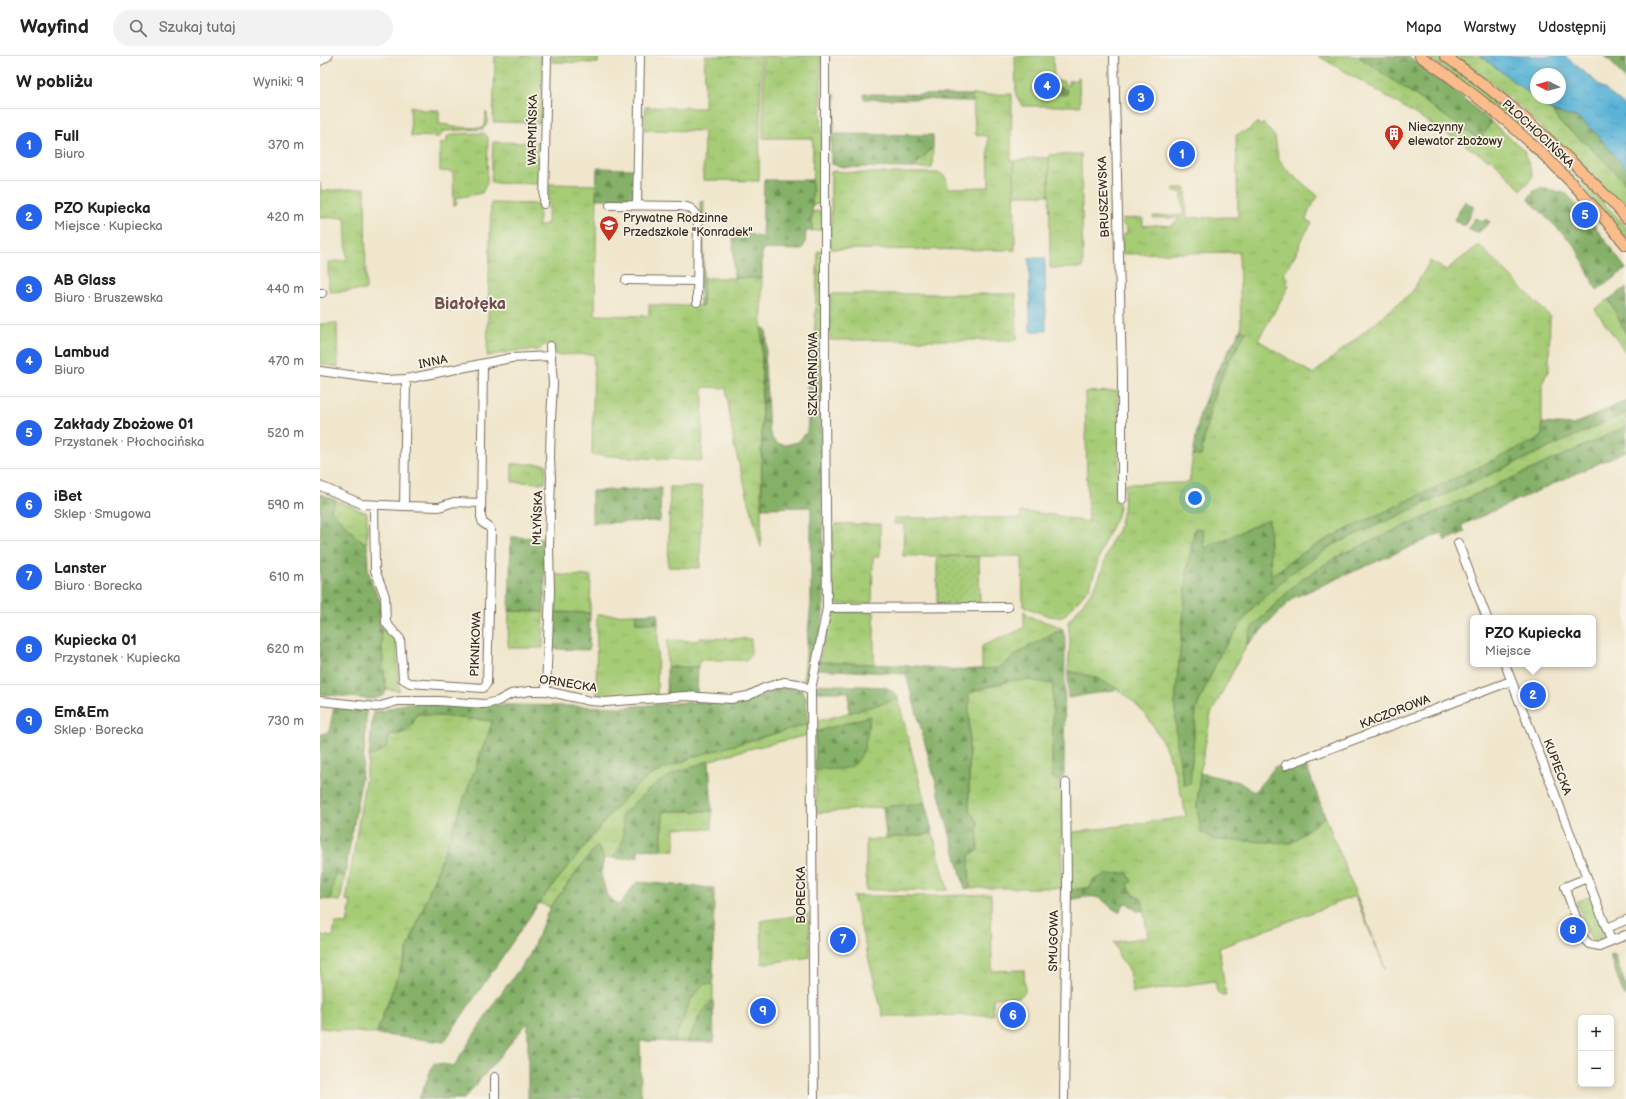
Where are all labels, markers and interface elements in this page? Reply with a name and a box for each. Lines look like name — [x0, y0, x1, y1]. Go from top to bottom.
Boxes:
search box — [113, 10, 393, 46]
text: Wayfind — [20, 16, 89, 39]
icon: search — [127, 17, 149, 39]
text: Szukaj tutaj — [159, 18, 236, 37]
text: Mapa — [1406, 19, 1442, 36]
text: Warstwy — [1464, 19, 1516, 36]
text: Udostępnij — [1538, 19, 1606, 36]
north arrow — [1530, 68, 1566, 104]
pin: 4 — [1034, 71, 1060, 101]
text: W pobliżu — [16, 72, 93, 92]
text: Wyniki: 9 — [253, 74, 304, 90]
pin: 3 — [1128, 83, 1154, 113]
street label: WARMIŃSKA — [523, 93, 541, 166]
street label: PŁOCHOCIŃSKA — [1499, 95, 1579, 172]
place label: Nieczynny elewator zbożowy — [1408, 120, 1503, 149]
building icon: Nieczynny elewator zbożowy — [1383, 123, 1405, 151]
text: Full — [54, 127, 79, 146]
text: 1 — [26, 137, 32, 153]
text: 370 m — [268, 137, 304, 153]
pin: 1 — [1169, 139, 1195, 169]
text: Biuro — [54, 146, 85, 162]
street label: BRUSZEWSKA — [1095, 155, 1113, 238]
text: PZO Kupiecka — [54, 199, 151, 218]
pin: 5 — [1572, 200, 1598, 230]
text: 2 — [25, 209, 33, 225]
text: 420 m — [266, 209, 304, 225]
place label: Prywatne Rodzinne Przedszkole "Konradek" — [623, 211, 753, 240]
school or university icon: Prywatne Rodzinne Przedszkole "Konradek" — [598, 214, 620, 242]
text: Miejsce · Kupiecka — [54, 218, 163, 234]
text: AB Glass — [54, 271, 116, 290]
text: 3 — [25, 281, 33, 297]
text: 440 m — [266, 281, 304, 297]
text: Biuro · Bruszewska — [54, 290, 163, 306]
district label: Białołęka — [434, 295, 506, 314]
street label: SZKLARNIOWA — [806, 331, 821, 416]
text: Lambud — [54, 343, 109, 362]
street label: INNA — [417, 352, 449, 372]
text: 4 — [25, 353, 33, 369]
text: 470 m — [268, 353, 304, 369]
text: Biuro — [54, 362, 85, 378]
text: Zakłady Zbożowe 01 — [54, 415, 194, 434]
text: 5 — [25, 425, 33, 441]
text: 520 m — [267, 425, 304, 441]
text: Przystanek · Płochocińska — [54, 434, 204, 450]
text: iBet — [54, 487, 82, 506]
your location — [1185, 488, 1205, 508]
street label: MŁYŃSKA — [528, 490, 546, 546]
text: 6 — [25, 497, 33, 513]
text: 590 m — [267, 497, 304, 513]
text: Sklep · Smugowa — [54, 506, 151, 522]
text: Lanster — [54, 559, 106, 578]
text: 7 — [25, 569, 33, 585]
text: 610 m — [269, 569, 304, 585]
text: Biuro · Borecka — [54, 578, 142, 594]
street label: PIKNIKOWA — [467, 610, 485, 677]
popup — [1470, 615, 1596, 667]
text: PZO Kupiecka — [1485, 624, 1581, 643]
text: Kupiecka 01 — [54, 631, 137, 650]
text: 8 — [25, 641, 33, 657]
text: 620 m — [266, 641, 304, 657]
text: Miejsce — [1485, 643, 1531, 659]
text: Przystanek · Kupiecka — [54, 650, 180, 666]
street label: ORNECKA — [538, 672, 599, 696]
pin: 2 — [1520, 680, 1546, 710]
street label: KACZOROWA — [1358, 692, 1433, 732]
text: Em&Em — [54, 703, 109, 722]
text: 9 — [25, 713, 33, 729]
text: 730 m — [268, 713, 304, 729]
text: Sklep · Borecka — [54, 722, 144, 738]
street label: KUPIECKA — [1539, 737, 1575, 798]
street label: BORECKA — [794, 866, 809, 924]
street label: SMUGOWA — [1046, 909, 1062, 972]
pin: 8 — [1560, 915, 1586, 945]
pin: 7 — [830, 925, 856, 955]
pin: 9 — [750, 996, 776, 1026]
pin: 6 — [1000, 1000, 1026, 1030]
map controls — [1578, 1015, 1614, 1087]
button: + — [1578, 1015, 1614, 1051]
button: − — [1578, 1051, 1614, 1087]

